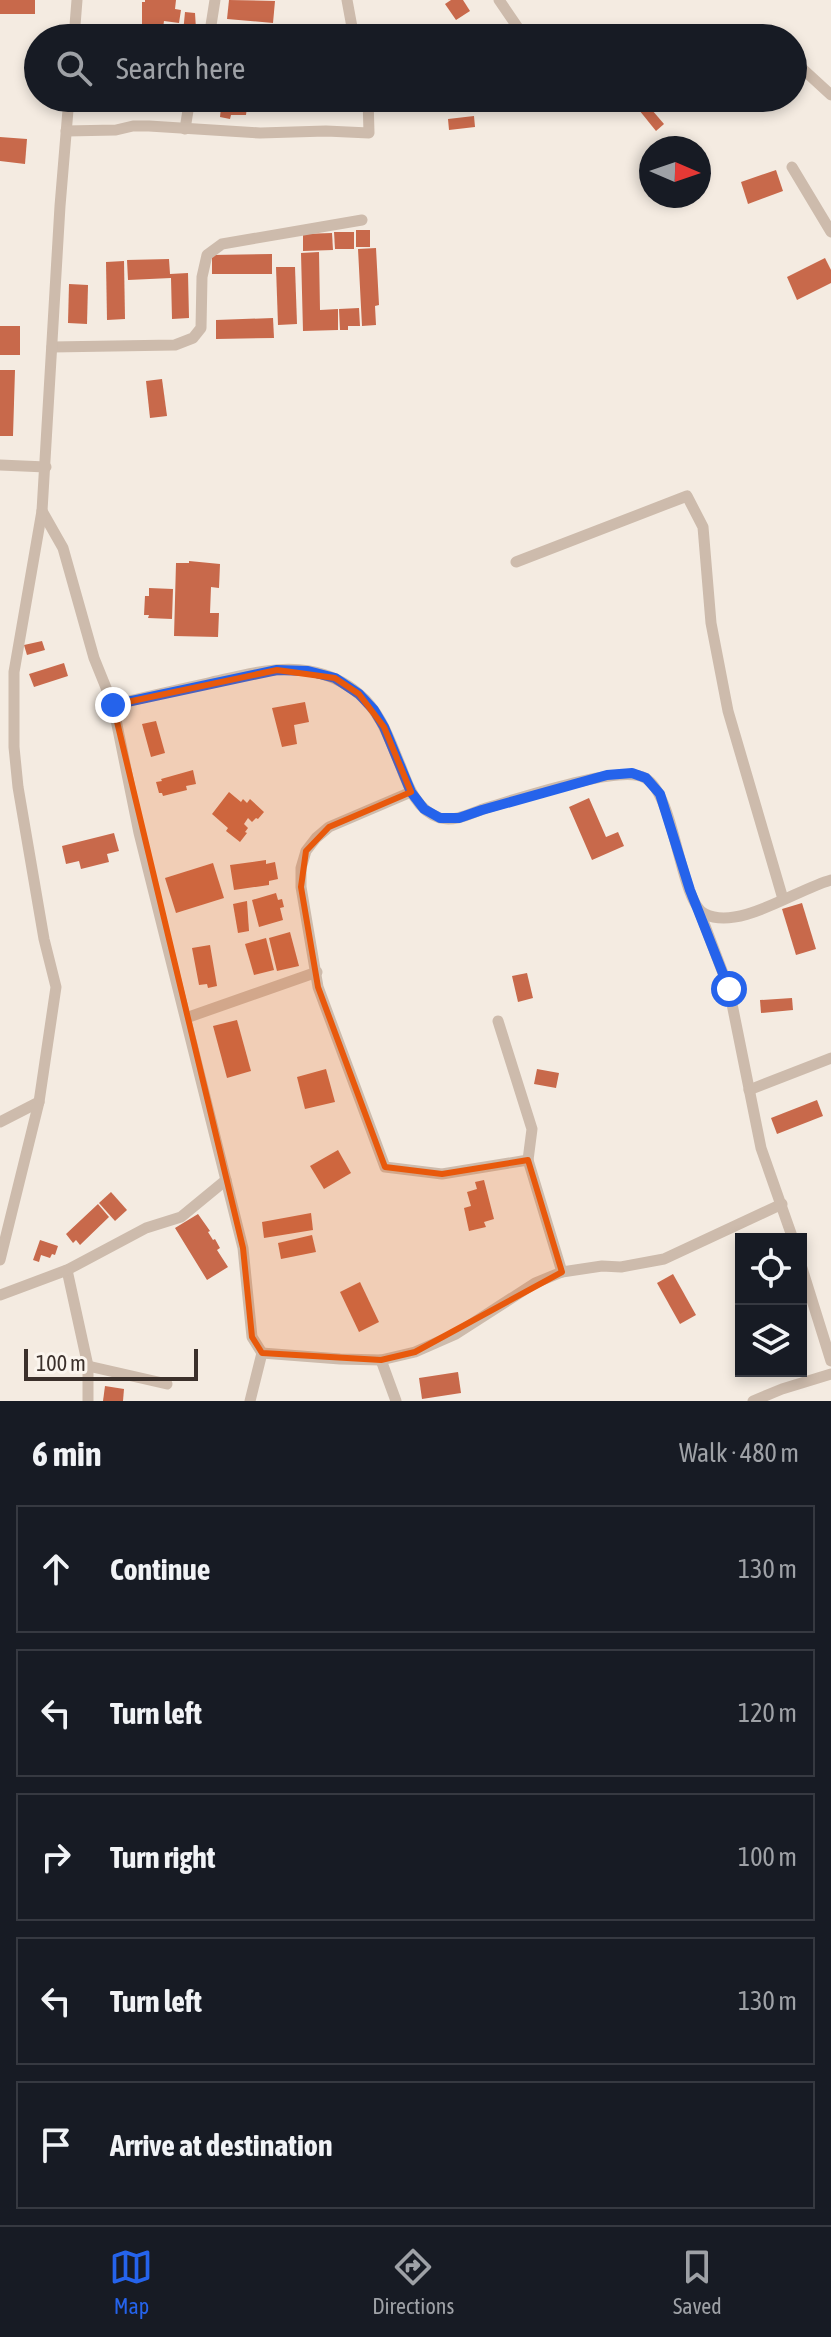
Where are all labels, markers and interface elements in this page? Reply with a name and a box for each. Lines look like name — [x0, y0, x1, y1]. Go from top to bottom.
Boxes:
search box — [24, 24, 807, 112]
icon: search — [52, 46, 96, 90]
text: Search here — [116, 51, 245, 85]
north arrow — [639, 136, 711, 208]
route end — [95, 687, 131, 723]
route start — [711, 971, 747, 1007]
map controls — [735, 1233, 807, 1377]
button: locate — [735, 1233, 807, 1305]
button: layers — [735, 1305, 807, 1377]
scale bar — [24, 1345, 198, 1381]
text: 100 m — [36, 1350, 86, 1376]
text: 6 min — [32, 1434, 101, 1473]
text: Walk · 480 m — [679, 1438, 799, 1468]
icon: ahead — [34, 1547, 78, 1591]
text: Continue — [110, 1552, 210, 1586]
text: 130 m — [738, 1554, 797, 1584]
icon: left — [34, 1691, 78, 1735]
text: Turn left — [110, 1696, 202, 1730]
text: 120 m — [738, 1698, 797, 1728]
icon: right — [34, 1835, 78, 1879]
text: Turn right — [110, 1840, 216, 1874]
text: 100 m — [738, 1842, 797, 1872]
icon: left — [34, 1979, 78, 2023]
text: Turn left — [110, 1984, 202, 2018]
text: 130 m — [738, 1986, 797, 2016]
icon: arrive — [34, 2123, 78, 2167]
text: Arrive at destination — [110, 2128, 332, 2162]
tab: Map — [109, 2245, 153, 2319]
tab: Directions — [372, 2245, 454, 2319]
tab: Saved — [673, 2245, 722, 2319]

